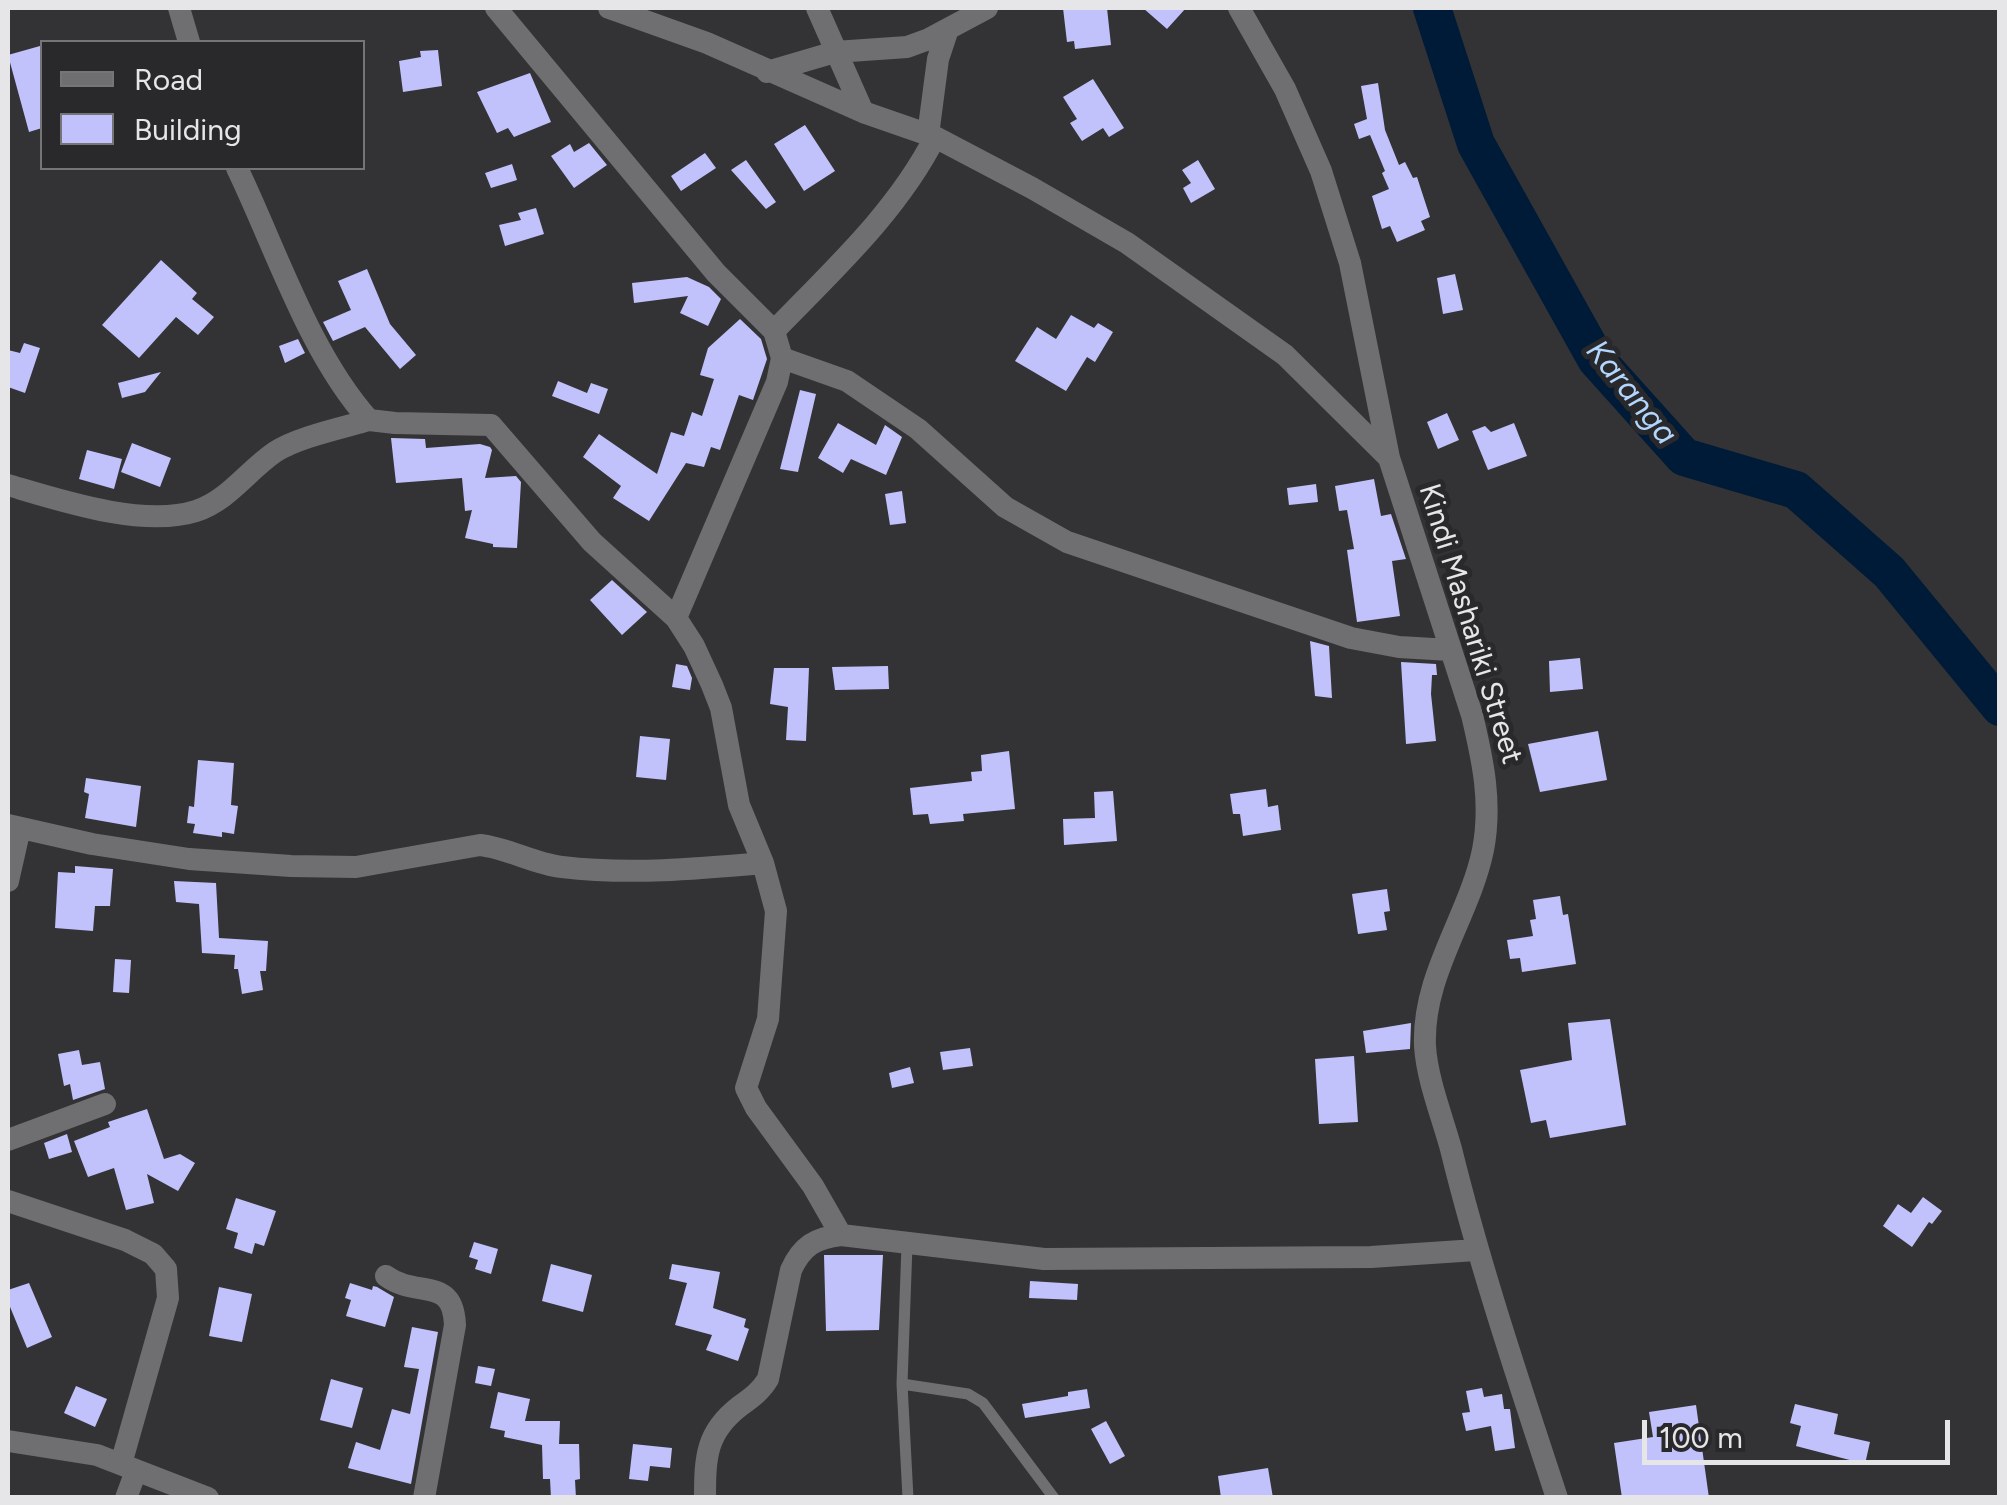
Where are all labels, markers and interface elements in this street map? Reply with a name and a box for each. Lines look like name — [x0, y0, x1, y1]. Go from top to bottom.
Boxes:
legend — [40, 40, 365, 170]
text: Road — [134, 61, 203, 98]
text: Building — [134, 111, 242, 148]
water label: Karanga — [1577, 333, 1685, 453]
street label: Kindi Mashariki Street — [1410, 480, 1530, 768]
scale bar — [1647, 1400, 1954, 1462]
text: 100 m — [1659, 1419, 1743, 1456]

